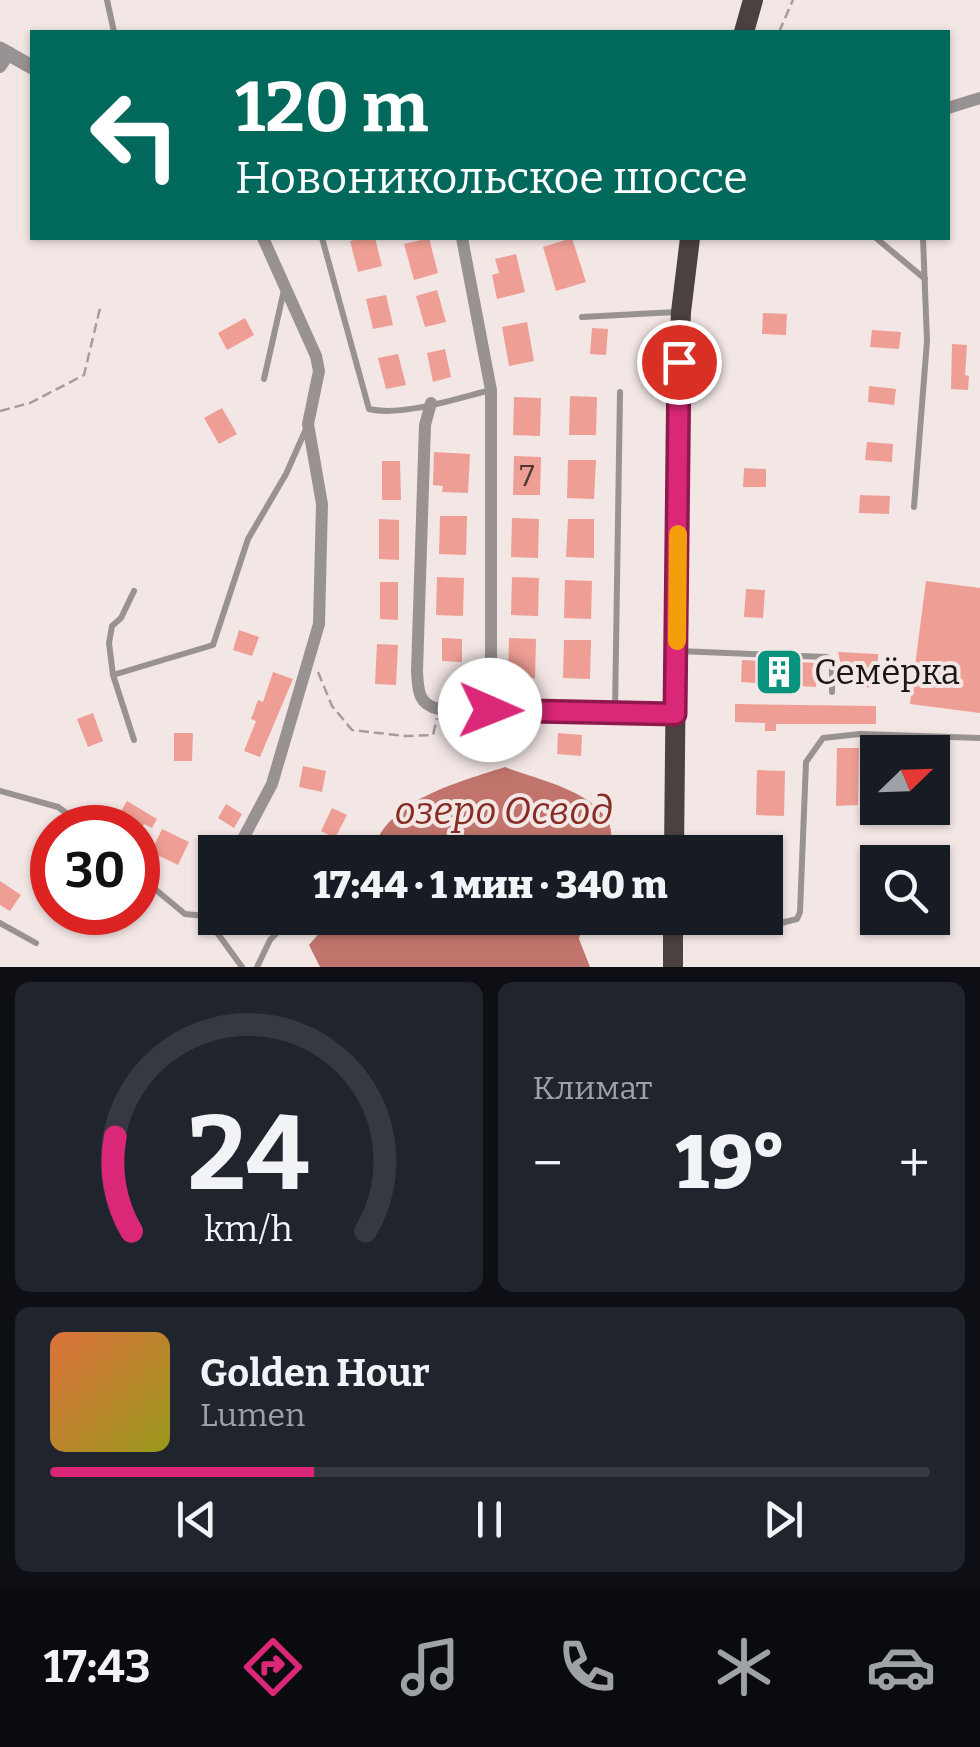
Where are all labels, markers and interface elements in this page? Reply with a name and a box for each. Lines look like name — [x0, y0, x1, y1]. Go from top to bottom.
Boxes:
text: 120 m — [235, 66, 428, 150]
icon: left — [70, 70, 200, 200]
text: Новоникольское шоссе — [235, 151, 748, 205]
pin — [637, 320, 722, 405]
icon: arrive — [652, 335, 707, 390]
house number: 7 — [519, 458, 535, 494]
building icon: Семёрка — [753, 646, 805, 698]
place label: Семёрка — [814, 651, 960, 693]
position arrow — [438, 658, 542, 762]
north arrow — [860, 735, 950, 825]
map controls — [860, 735, 950, 935]
water label: озеро Освод — [395, 788, 613, 834]
speed limit sign: 30 — [30, 805, 160, 935]
button: search — [860, 845, 950, 935]
text: 17:44 · 1 мин · 340 m — [313, 862, 668, 908]
text: Климат — [533, 1069, 652, 1107]
text: 24 — [188, 1092, 310, 1217]
text: 19° — [676, 1118, 786, 1208]
text: − — [533, 1131, 563, 1197]
text: + — [899, 1131, 930, 1197]
text: km/h — [205, 1208, 293, 1250]
text: Golden Hour — [200, 1350, 430, 1396]
text: Lumen — [200, 1396, 305, 1434]
icon: previous — [169, 1492, 224, 1547]
icon: pause — [462, 1492, 517, 1547]
icon: next — [756, 1492, 811, 1547]
icon: directions — [238, 1632, 308, 1702]
icon: music — [395, 1632, 465, 1702]
icon: phone — [552, 1632, 622, 1702]
icon: climate — [709, 1632, 779, 1702]
icon: car — [866, 1632, 936, 1702]
text: 17:43 — [44, 1640, 151, 1694]

